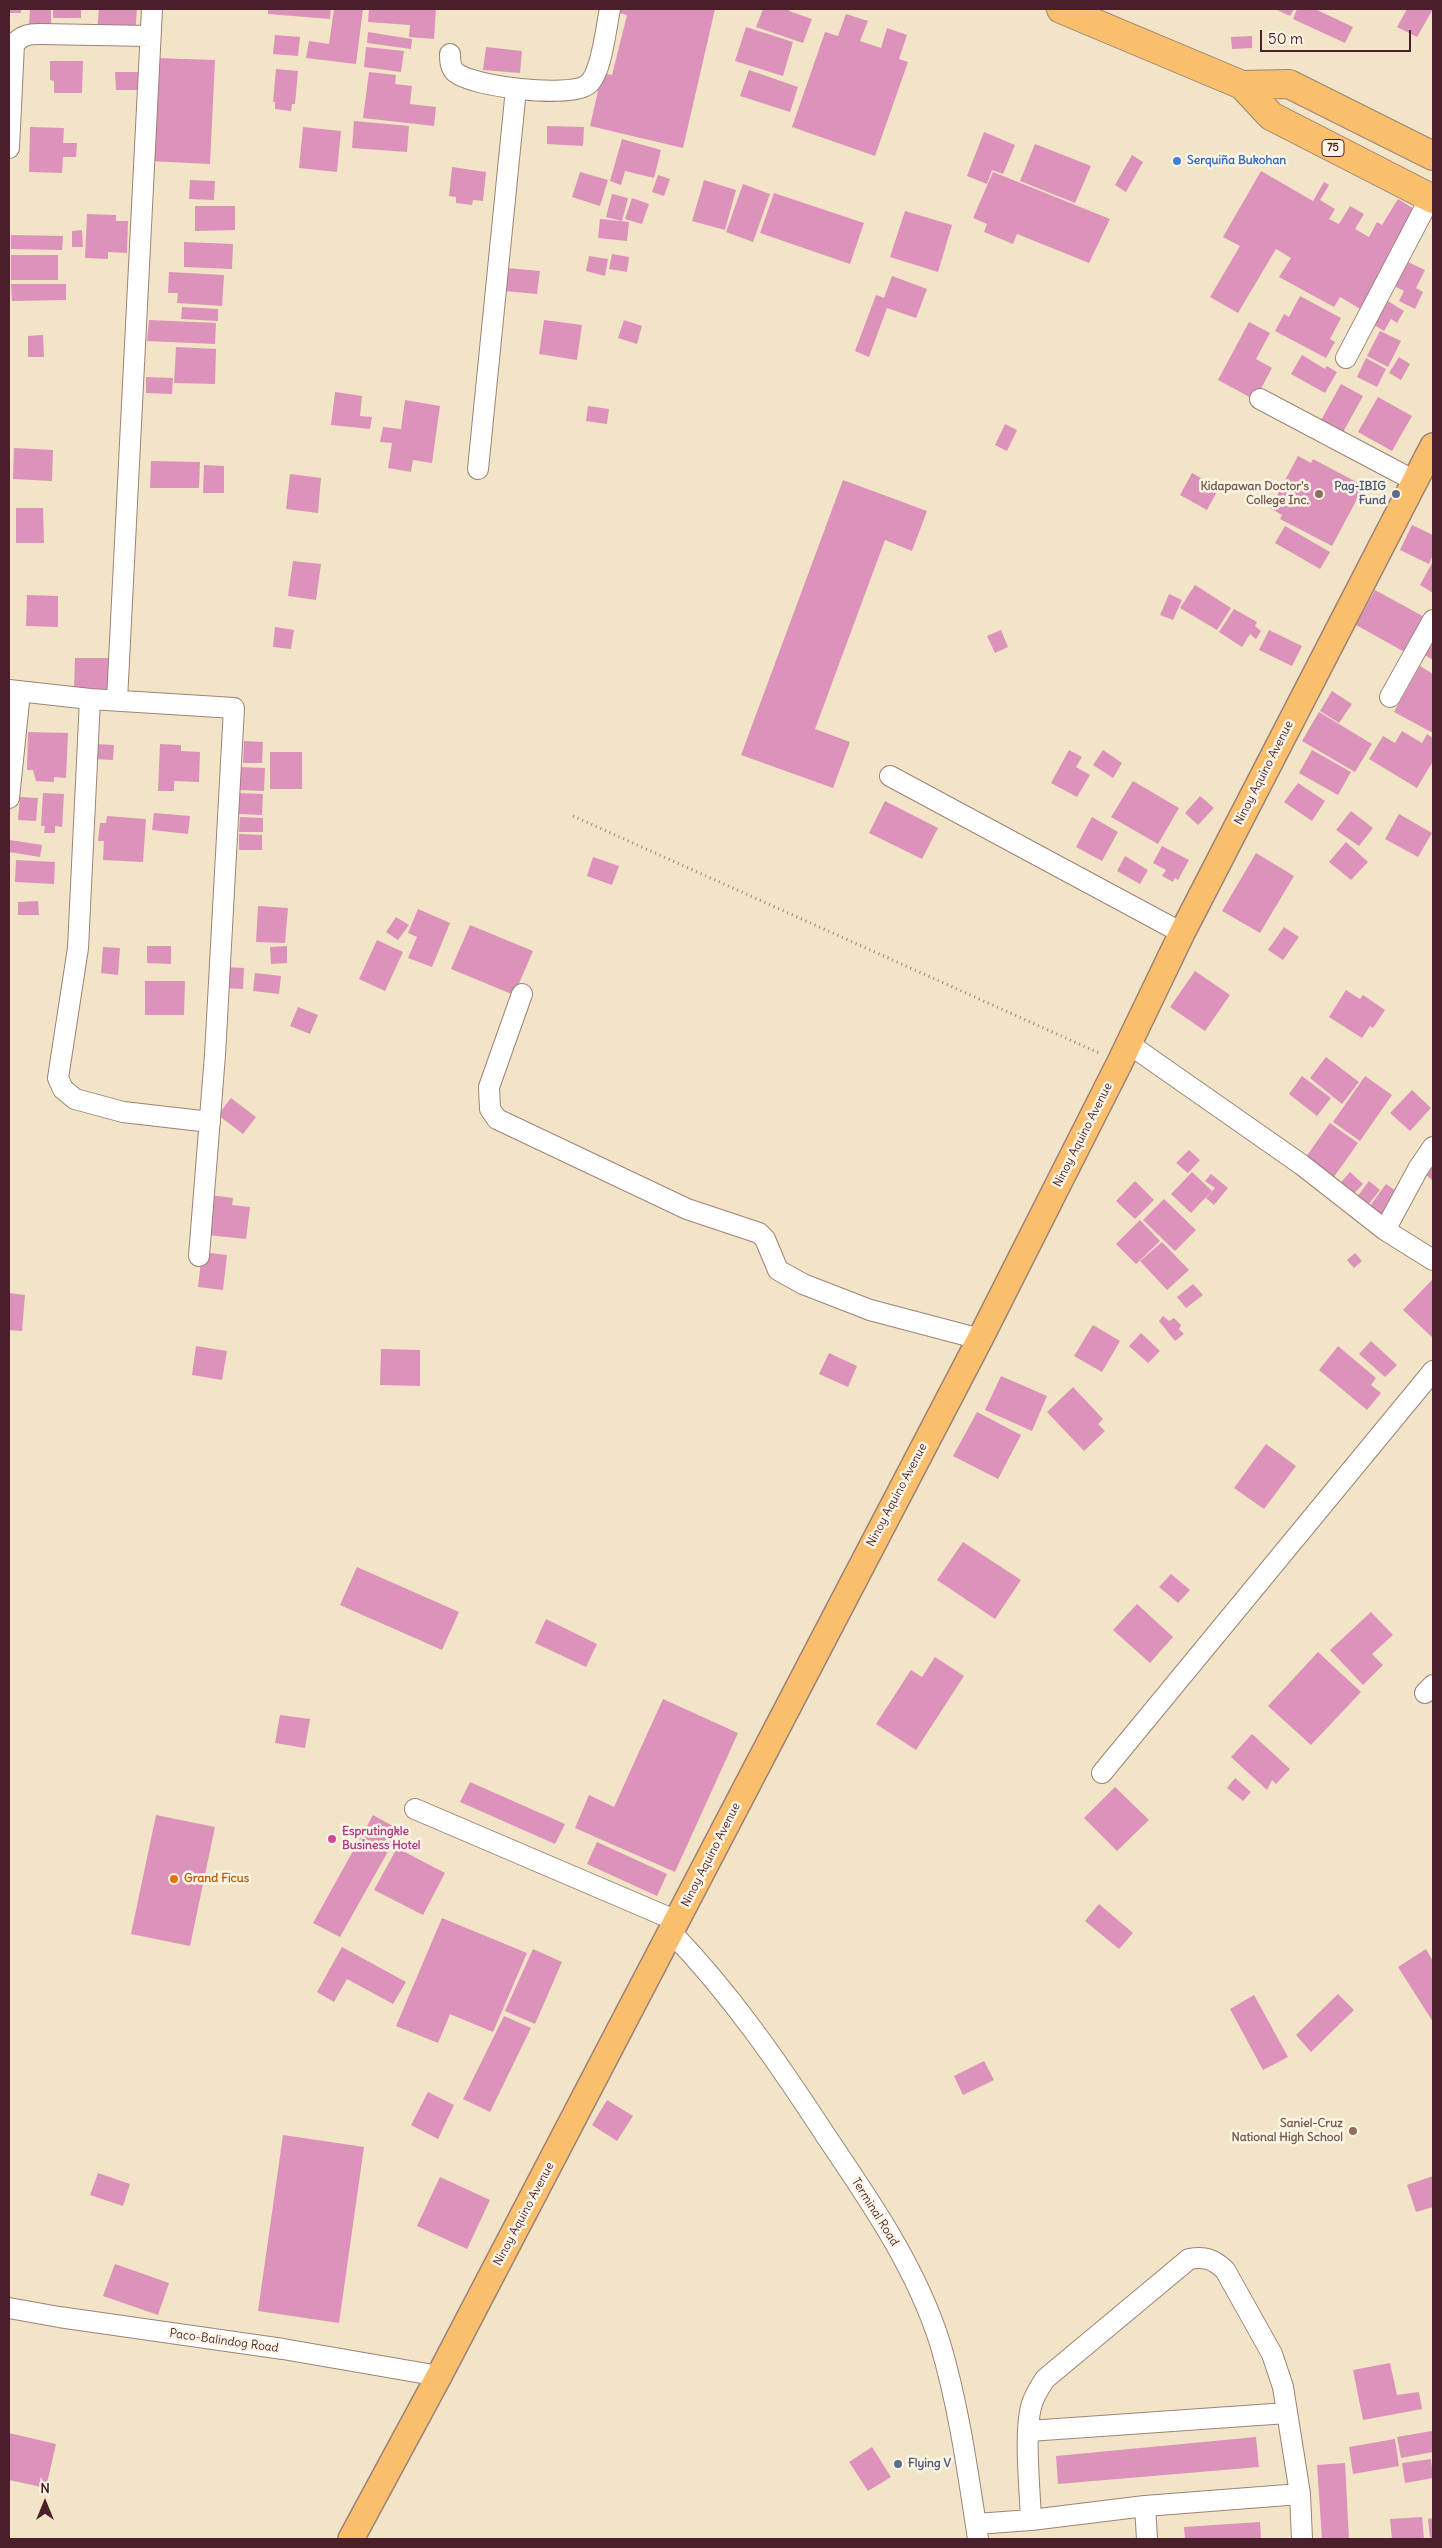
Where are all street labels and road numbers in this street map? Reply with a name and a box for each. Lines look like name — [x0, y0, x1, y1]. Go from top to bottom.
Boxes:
road number: 75 — [1322, 140, 1344, 156]
street label: Ninoy Aquino Avenue — [1231, 718, 1297, 828]
street label: Ninoy Aquino Avenue — [1050, 1080, 1116, 1190]
street label: Ninoy Aquino Avenue — [864, 1441, 930, 1549]
street label: Ninoy Aquino Avenue — [678, 1800, 744, 1910]
street label: Ninoy Aquino Avenue — [491, 2160, 557, 2268]
street label: Terminal Road — [848, 2175, 902, 2249]
street label: Paco-Balindog Road — [168, 2326, 280, 2356]

